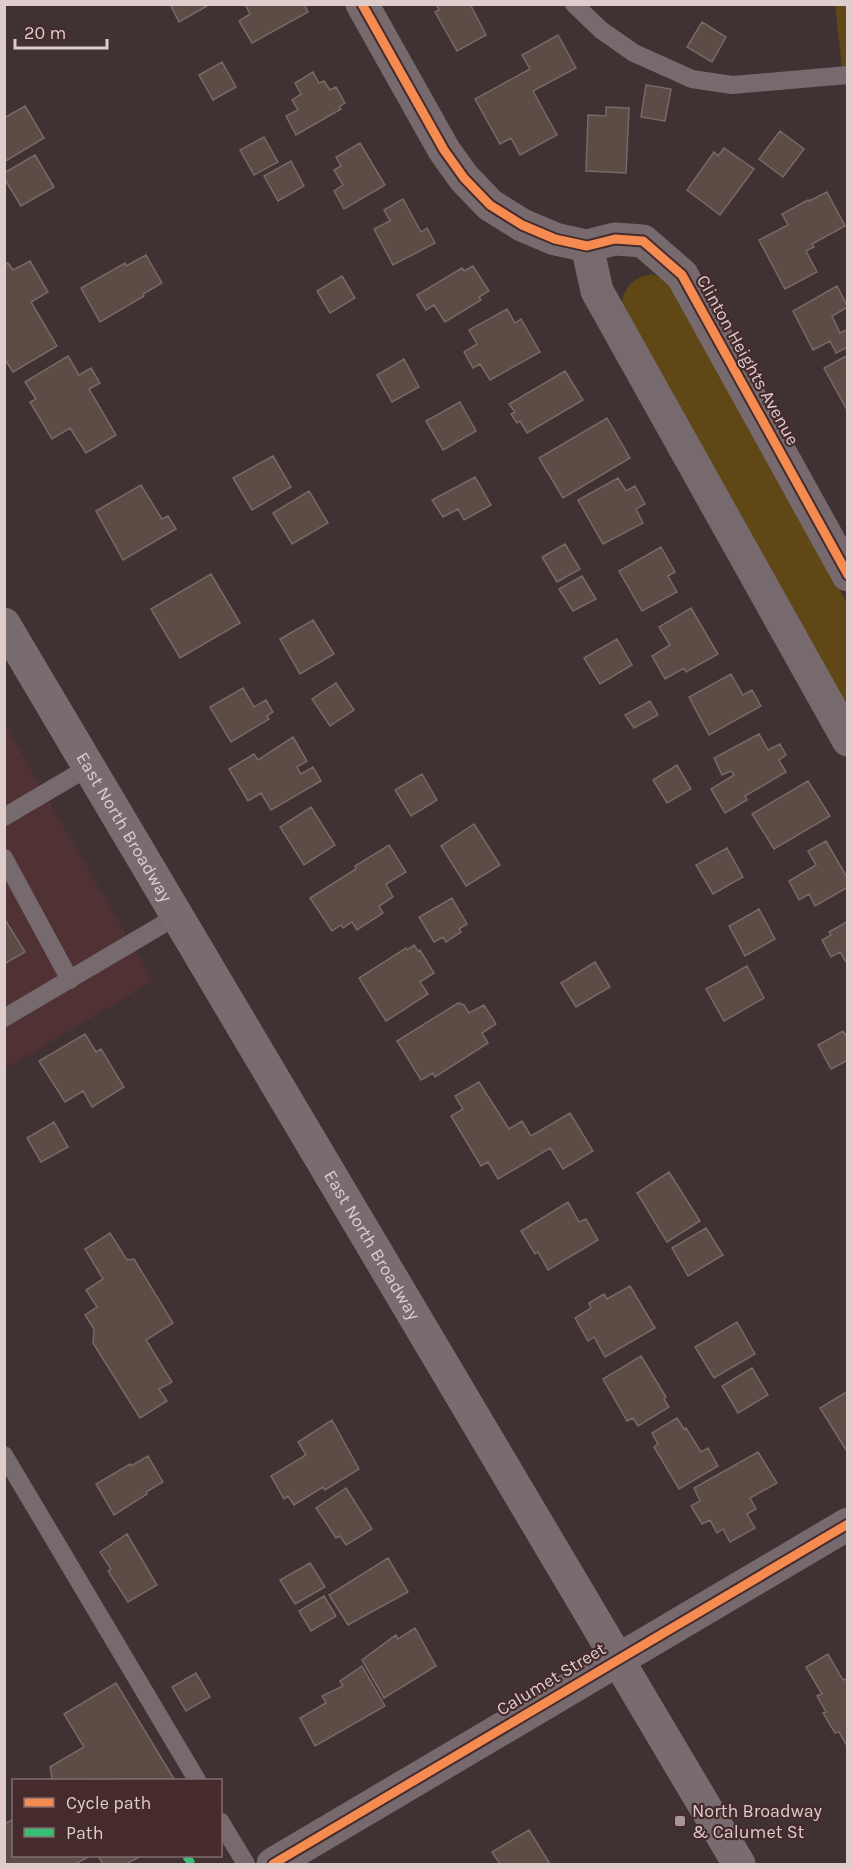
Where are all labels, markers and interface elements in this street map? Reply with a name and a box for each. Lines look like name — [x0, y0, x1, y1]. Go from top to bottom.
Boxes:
scale bar — [15, 12, 106, 50]
text: 20 m — [24, 22, 66, 44]
street label: Clinton Heights Avenue — [692, 271, 804, 449]
street label: East North Broadway — [71, 748, 178, 907]
street label: East North Broadway — [319, 1166, 425, 1325]
street label: Calumet Street — [492, 1638, 610, 1720]
legend — [12, 1779, 222, 1857]
text: Cycle path — [66, 1792, 151, 1814]
place label: North Broadway & Calumet St — [692, 1800, 823, 1843]
marker: North Broadway & Calumet St — [673, 1814, 687, 1828]
text: Path — [66, 1822, 104, 1844]

